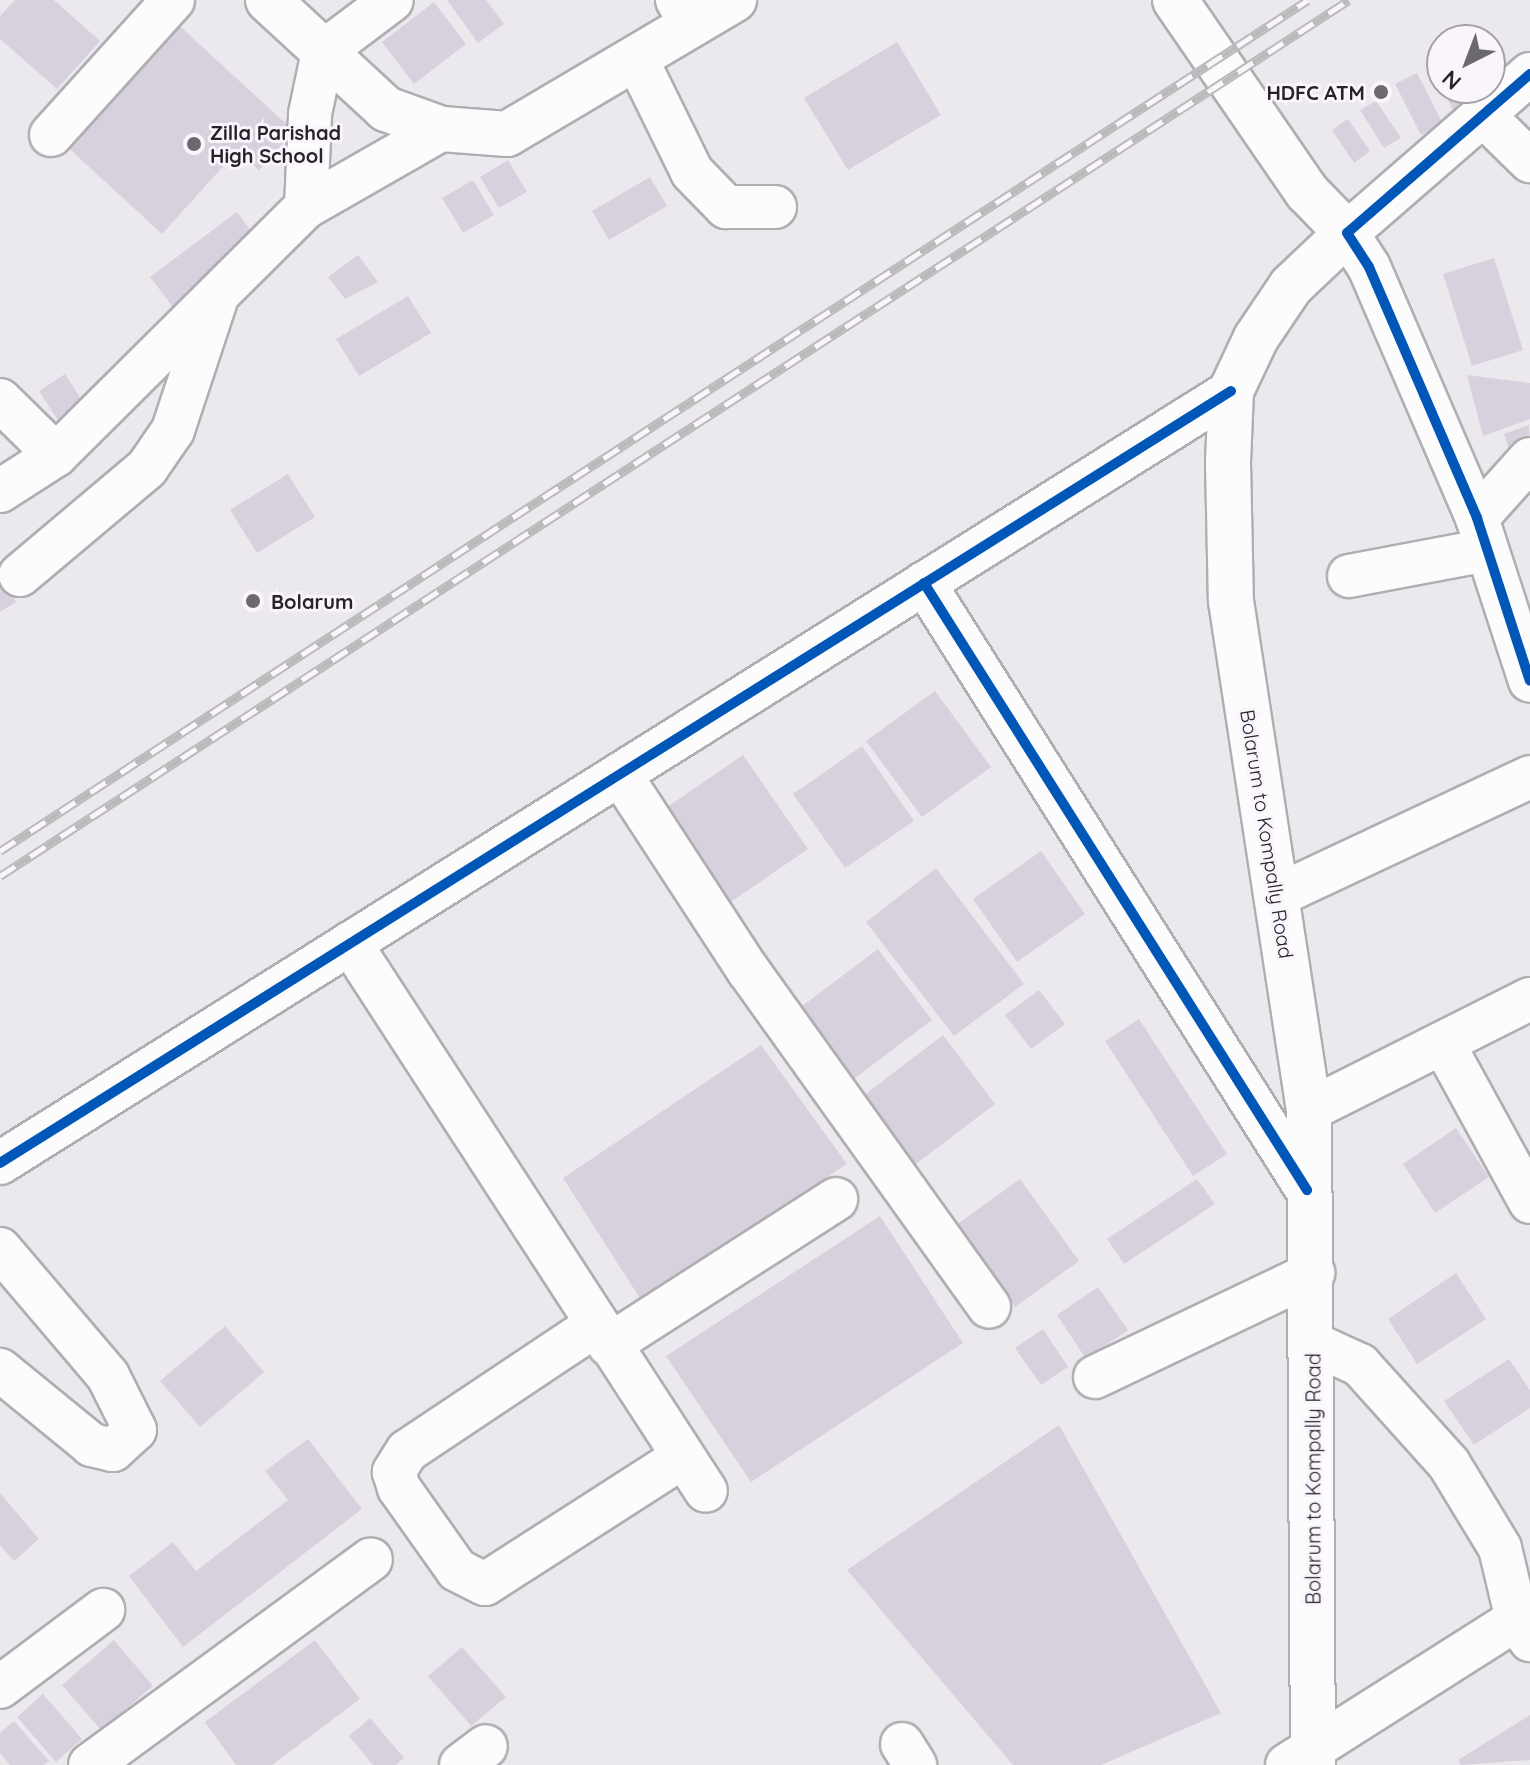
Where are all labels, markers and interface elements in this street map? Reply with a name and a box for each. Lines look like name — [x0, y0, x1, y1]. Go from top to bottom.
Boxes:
north arrow — [1426, 24, 1506, 104]
text: N — [1436, 65, 1467, 96]
place label: HDFC ATM — [1266, 80, 1365, 104]
marker: HDFC ATM — [1372, 83, 1390, 101]
place label: Zilla Parishad High School — [210, 120, 341, 167]
marker: Zilla Parishad High School — [185, 135, 203, 153]
place label: Bolarum — [271, 589, 353, 613]
marker: Bolarum — [242, 590, 264, 612]
street label: Bolarum to Kompally Road — [1235, 708, 1299, 960]
street label: Bolarum to Kompally Road — [1301, 1353, 1325, 1605]

